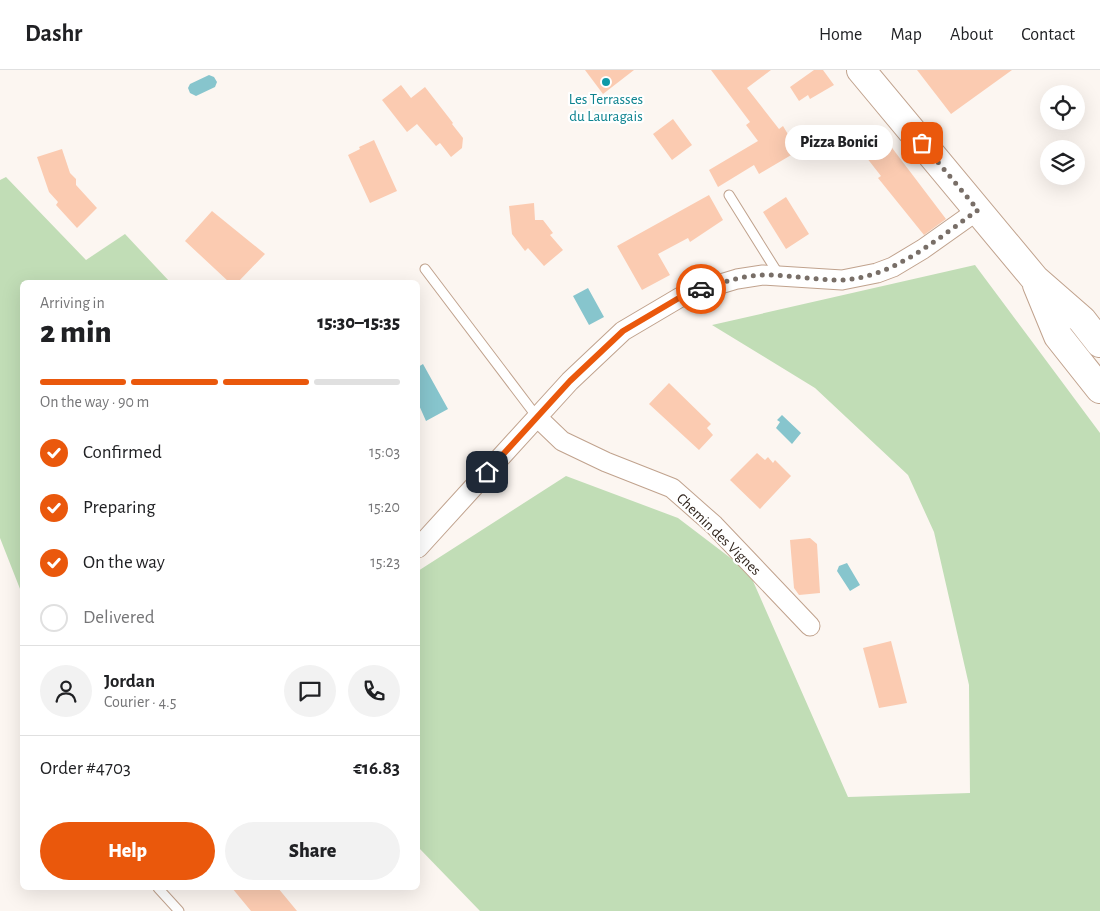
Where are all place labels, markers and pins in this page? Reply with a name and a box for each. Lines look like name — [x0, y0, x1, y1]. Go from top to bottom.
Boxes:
marker: Les Terrasses du Lauragais — [600, 76, 612, 88]
place label: Les Terrasses du Lauragais — [569, 92, 643, 124]
pin — [901, 122, 943, 164]
callout: Pizza Bonici — [784, 126, 892, 160]
pin — [466, 451, 508, 493]

